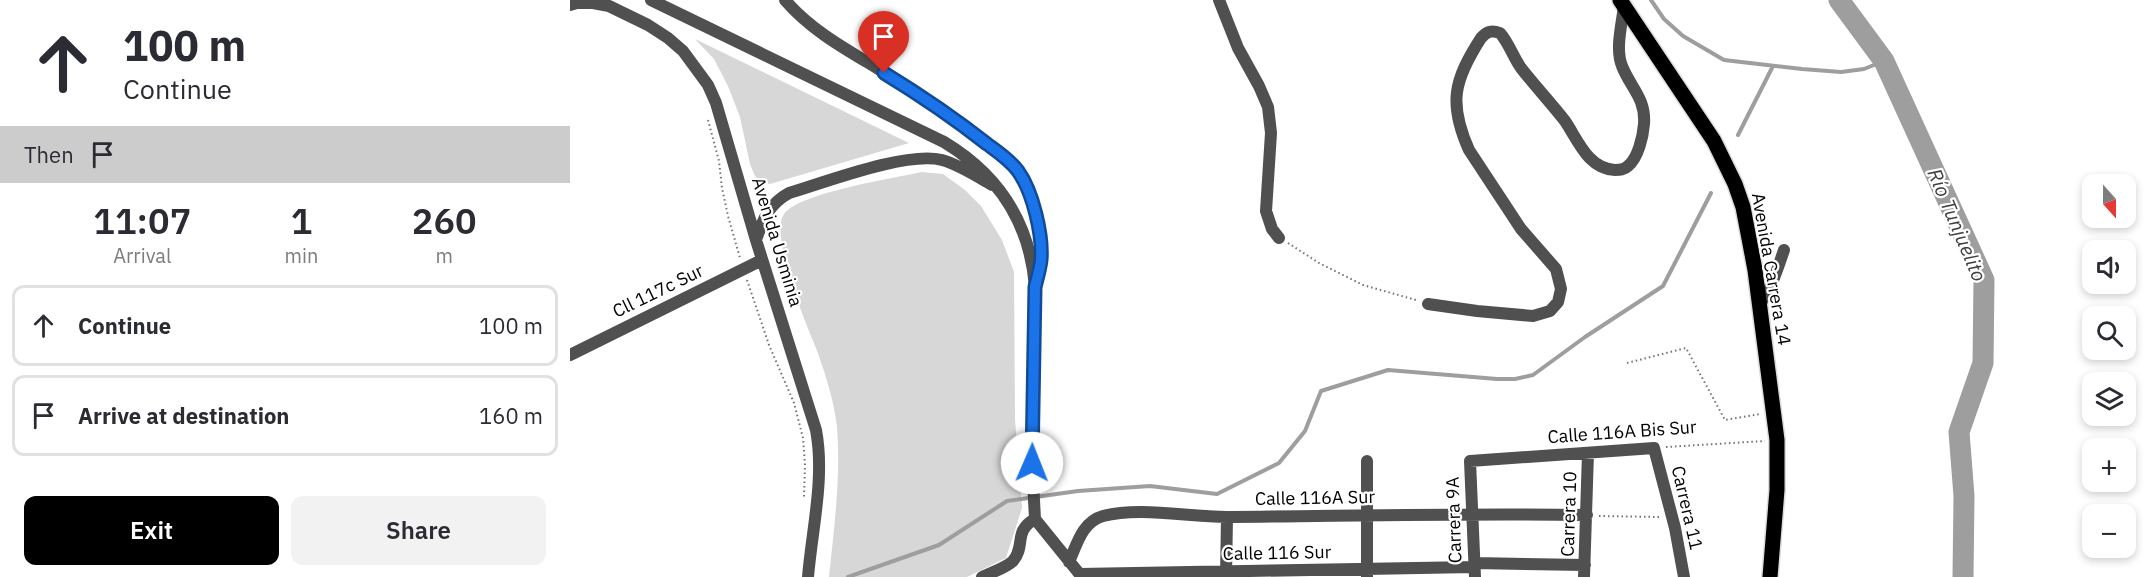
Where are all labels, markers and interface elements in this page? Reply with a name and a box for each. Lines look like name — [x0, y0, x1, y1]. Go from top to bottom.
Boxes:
pin — [858, 11, 909, 73]
text: 100 m — [123, 18, 246, 73]
icon: arrive — [867, 20, 900, 53]
icon: ahead — [24, 24, 102, 102]
text: Continue — [123, 71, 232, 106]
icon: arrive — [86, 138, 119, 171]
text: Then — [24, 140, 74, 169]
water label: Río Tunjuelito — [1921, 164, 1993, 286]
street label: Avenida Usminia — [747, 174, 808, 310]
north arrow — [2082, 174, 2136, 228]
map controls — [2082, 174, 2136, 558]
street label: Avenida Carrera 14 — [1747, 191, 1796, 347]
text: 11:07 — [93, 197, 191, 244]
text: 1 — [291, 197, 312, 244]
text: 260 — [412, 197, 477, 244]
button: sound — [2082, 240, 2136, 294]
text: Arrival — [113, 242, 171, 269]
text: min — [285, 242, 318, 269]
text: m — [435, 242, 453, 269]
street label: Cll 117c Sur — [609, 259, 707, 322]
button: search — [2082, 306, 2136, 360]
icon: ahead — [27, 309, 60, 342]
text: Continue — [78, 311, 171, 340]
text: 100 m — [479, 311, 543, 340]
button: layers — [2082, 372, 2136, 426]
icon: arrive — [27, 399, 60, 432]
text: Arrive at destination — [78, 401, 289, 430]
text: 160 m — [479, 401, 543, 430]
street label: Calle 116A Bis Sur — [1547, 415, 1698, 448]
position arrow — [1000, 431, 1064, 495]
button: + — [2082, 438, 2136, 492]
street label: Carrera 11 — [1667, 464, 1708, 552]
street label: Carrera 10 — [1556, 471, 1581, 557]
street label: Carrera 9A — [1440, 476, 1467, 564]
street label: Calle 116A Sur — [1255, 485, 1376, 510]
button: Exit — [24, 496, 279, 565]
button: Share — [291, 496, 546, 565]
button: − — [2082, 504, 2136, 558]
street label: Calle 116 Sur — [1223, 540, 1332, 565]

